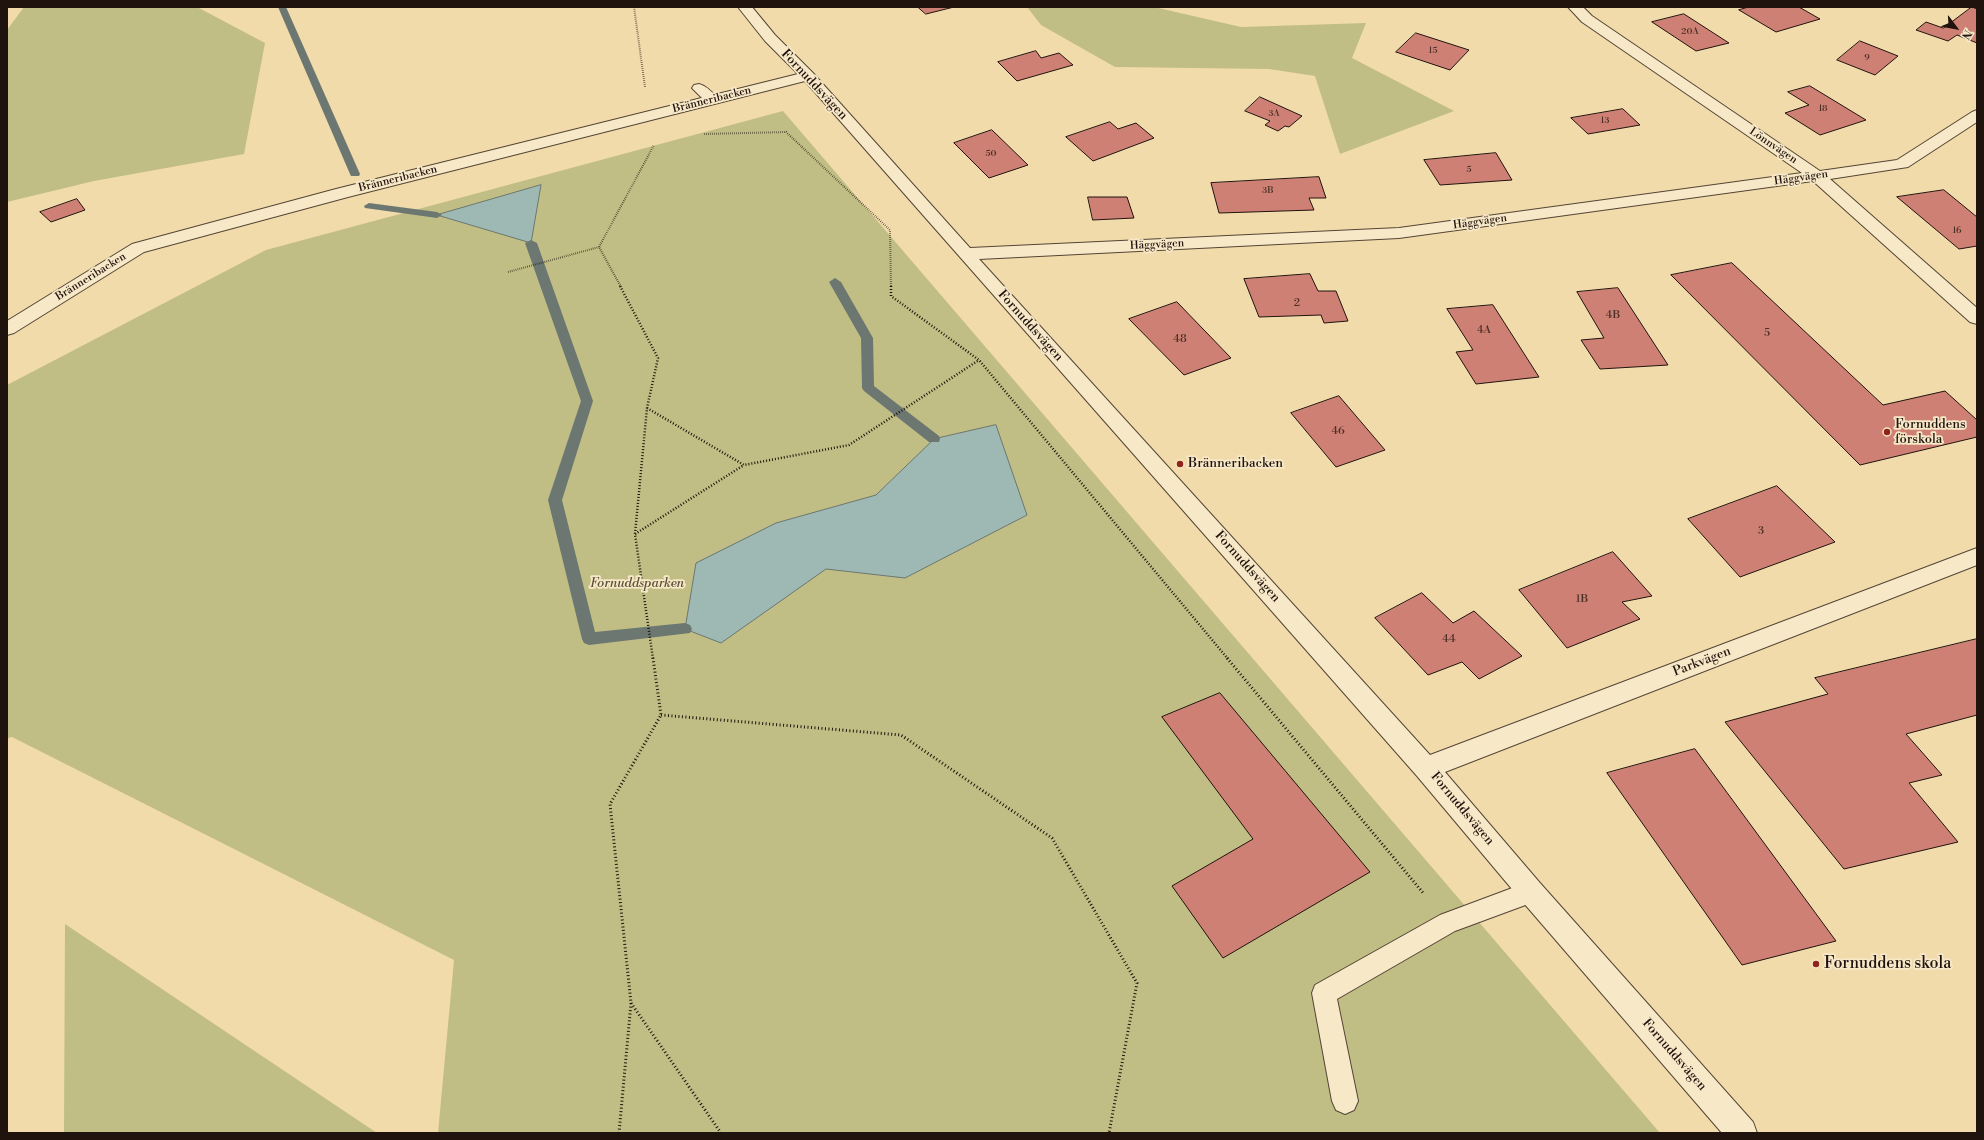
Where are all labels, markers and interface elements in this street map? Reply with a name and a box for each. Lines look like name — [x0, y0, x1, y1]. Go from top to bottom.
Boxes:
north arrow — [1936, 8, 1976, 48]
house number: 20A — [1681, 27, 1699, 37]
text: N — [1958, 27, 1974, 42]
house number: 15 — [1429, 46, 1437, 56]
street label: Fornuddsvägen — [777, 47, 851, 123]
house number: 9 — [1864, 53, 1870, 63]
street label: Bränneribacken — [671, 84, 753, 116]
house number: 18 — [1818, 104, 1828, 114]
house number: 3A — [1268, 109, 1280, 119]
house number: 13 — [1601, 116, 1609, 126]
street label: Lönnvägen — [1746, 125, 1800, 167]
house number: 50 — [986, 149, 996, 159]
street label: Bränneribacken — [357, 163, 439, 195]
house number: 5 — [1467, 165, 1471, 175]
street label: Häggvägen — [1773, 168, 1829, 188]
house number: 3B — [1262, 186, 1274, 196]
street label: Häggvägen — [1452, 212, 1508, 232]
house number: 16 — [1952, 226, 1962, 236]
street label: Häggvägen — [1129, 237, 1185, 253]
street label: Bränneribacken — [53, 250, 129, 304]
street label: Fornuddsvägen — [994, 287, 1066, 365]
house number: 2 — [1294, 296, 1300, 310]
house number: 4B — [1606, 308, 1620, 322]
house number: 4A — [1477, 323, 1491, 337]
house number: 5 — [1764, 326, 1770, 340]
house number: 48 — [1173, 332, 1187, 346]
place label: Fornuddens förskola — [1895, 417, 1966, 448]
house number: 46 — [1331, 424, 1345, 438]
marker: Fornuddens förskola — [1882, 427, 1892, 437]
place label: Bränneribacken — [1188, 456, 1283, 472]
marker: Bränneribacken — [1175, 459, 1185, 469]
house number: 3 — [1758, 524, 1764, 538]
street label: Fornuddsvägen — [1211, 528, 1283, 606]
park label: Fornuddsparken — [590, 576, 684, 592]
house number: 1B — [1576, 592, 1588, 606]
house number: 44 — [1442, 632, 1456, 646]
street label: Parkvägen — [1671, 644, 1733, 680]
street label: Fornuddsvägen — [1427, 769, 1497, 849]
place label: Fornuddens skola — [1824, 954, 1951, 974]
marker: Fornuddens skola — [1811, 959, 1821, 969]
street label: Fornuddsvägen — [1638, 1016, 1710, 1094]

